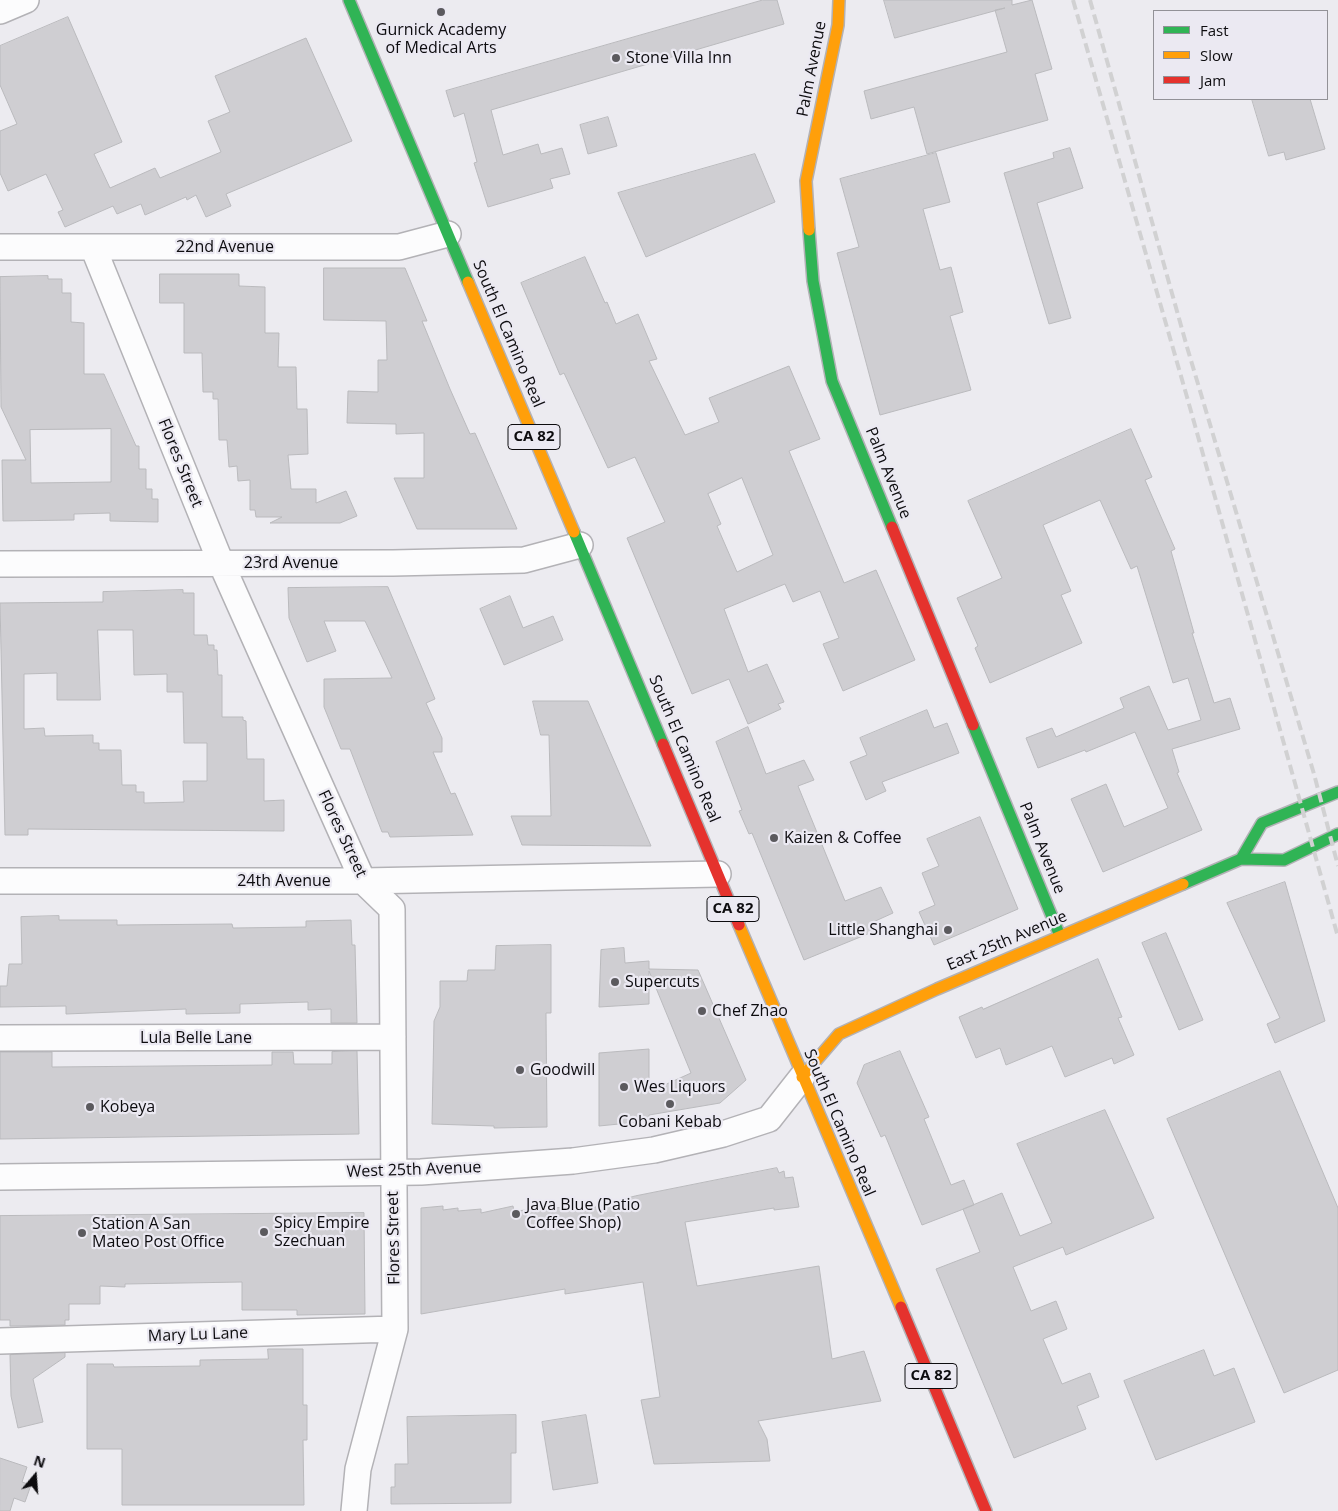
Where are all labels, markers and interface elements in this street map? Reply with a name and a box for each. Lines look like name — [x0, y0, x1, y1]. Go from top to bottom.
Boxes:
marker: Gurnick Academy of Medical Arts — [435, 6, 447, 18]
legend — [1153, 10, 1328, 100]
street label: Palm Avenue — [793, 19, 831, 119]
place label: Gurnick Academy of Medical Arts — [376, 20, 506, 58]
text: Fast — [1200, 20, 1229, 40]
text: Slow — [1200, 45, 1233, 65]
place label: Stone Villa Inn — [626, 48, 732, 68]
marker: Stone Villa Inn — [610, 52, 622, 64]
text: Jam — [1200, 70, 1226, 90]
street label: 22nd Avenue — [176, 237, 274, 257]
street label: South El Camino Real — [468, 257, 548, 411]
street label: Flores Street — [154, 416, 206, 510]
road number: CA 82 — [508, 424, 560, 450]
street label: Palm Avenue — [861, 424, 915, 522]
street label: 23rd Avenue — [244, 553, 338, 573]
street label: South El Camino Real — [644, 672, 724, 826]
street label: Flores Street — [313, 787, 371, 881]
street label: Palm Avenue — [1015, 799, 1069, 897]
place label: Kaizen & Coffee — [784, 828, 901, 848]
marker: Kaizen & Coffee — [768, 832, 780, 844]
street label: 24th Avenue — [237, 871, 331, 891]
road number: CA 82 — [707, 896, 759, 922]
street label: East 25th Avenue — [944, 907, 1070, 975]
place label: Little Shanghai — [828, 920, 938, 940]
marker: Little Shanghai — [942, 924, 954, 936]
place label: Supercuts — [625, 972, 700, 992]
marker: Supercuts — [609, 976, 621, 988]
place label: Chef Zhao — [712, 1001, 788, 1021]
marker: Chef Zhao — [696, 1005, 708, 1017]
street label: Lula Belle Lane — [140, 1028, 252, 1048]
street label: South El Camino Real — [799, 1046, 879, 1200]
place label: Goodwill — [530, 1060, 595, 1080]
marker: Goodwill — [514, 1064, 526, 1076]
place label: Wes Liquors — [634, 1077, 725, 1097]
marker: Wes Liquors — [618, 1081, 630, 1093]
place label: Kobeya — [100, 1097, 155, 1117]
marker: Cobani Kebab — [664, 1098, 676, 1110]
marker: Kobeya — [84, 1101, 96, 1113]
place label: Cobani Kebab — [618, 1112, 722, 1132]
street label: West 25th Avenue — [346, 1158, 482, 1182]
street label: Flores Street — [384, 1191, 404, 1285]
place label: Java Blue (Patio Coffee Shop) — [526, 1195, 640, 1233]
marker: Java Blue (Patio Coffee Shop) — [510, 1208, 522, 1220]
place label: Spicy Empire Szechuan — [274, 1213, 369, 1251]
place label: Station A San Mateo Post Office — [92, 1214, 224, 1252]
marker: Spicy Empire Szechuan — [258, 1226, 270, 1238]
marker: Station A San Mateo Post Office — [76, 1227, 88, 1239]
street label: Mary Lu Lane — [148, 1324, 248, 1346]
road number: CA 82 — [905, 1364, 957, 1388]
text: N — [31, 1450, 48, 1472]
north arrow — [10, 1451, 60, 1501]

